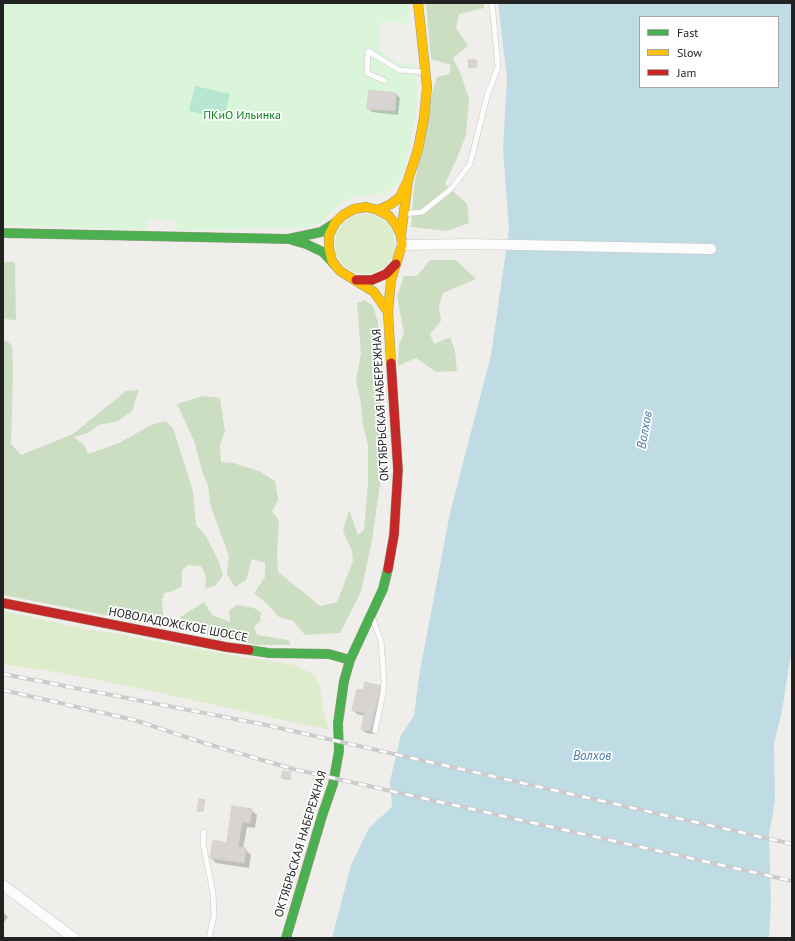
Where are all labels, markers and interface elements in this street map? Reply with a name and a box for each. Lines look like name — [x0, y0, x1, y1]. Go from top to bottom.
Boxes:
legend — [639, 16, 779, 88]
text: Fast — [677, 25, 698, 40]
text: Slow — [677, 45, 702, 60]
text: Jam — [677, 65, 696, 80]
park label: ПКиО Ильинка — [203, 109, 281, 123]
street label: ОКТЯБРЬСКАЯ НАБЕРЕЖНАЯ — [370, 328, 392, 482]
water label: Волхов — [634, 410, 656, 450]
street label: НОВОЛАДОЖСКОЕ ШОССЕ — [107, 604, 249, 646]
water label: Волхов — [573, 748, 611, 764]
street label: ОКТЯБРЬСКАЯ НАБЕРЕЖНАЯ — [272, 769, 330, 919]

